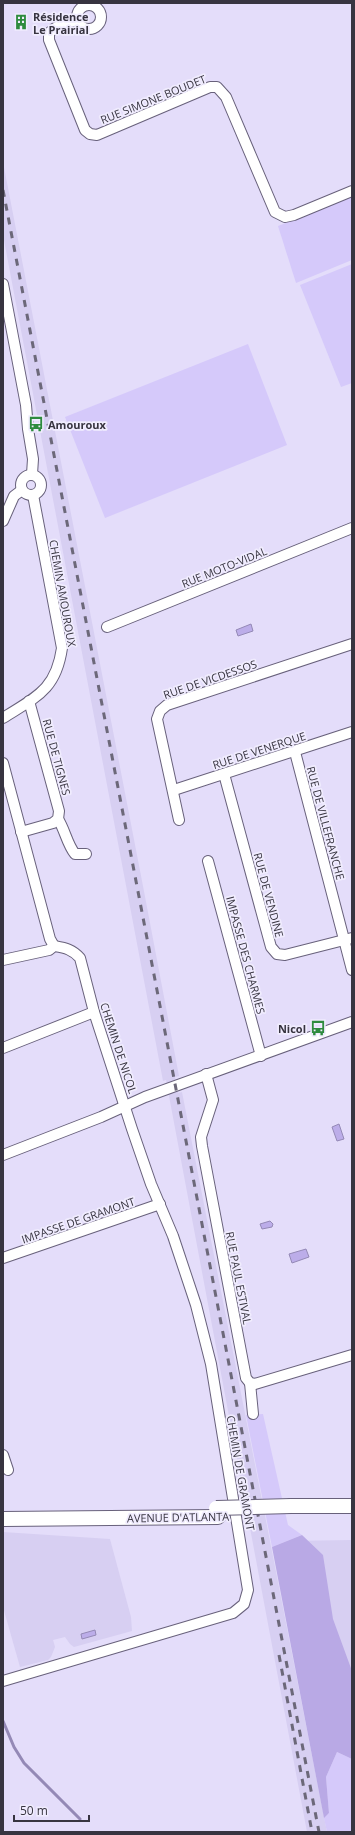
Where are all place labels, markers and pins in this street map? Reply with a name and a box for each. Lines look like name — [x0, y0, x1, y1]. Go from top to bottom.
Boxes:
place label: Résidence Le Prairial — [33, 9, 89, 37]
building icon: Résidence Le Prairial — [12, 13, 30, 31]
bus stop icon: Amouroux — [27, 415, 45, 433]
place label: Amouroux — [48, 417, 106, 432]
bus stop icon: Nicol — [309, 1019, 327, 1037]
place label: Nicol — [278, 1021, 306, 1036]

